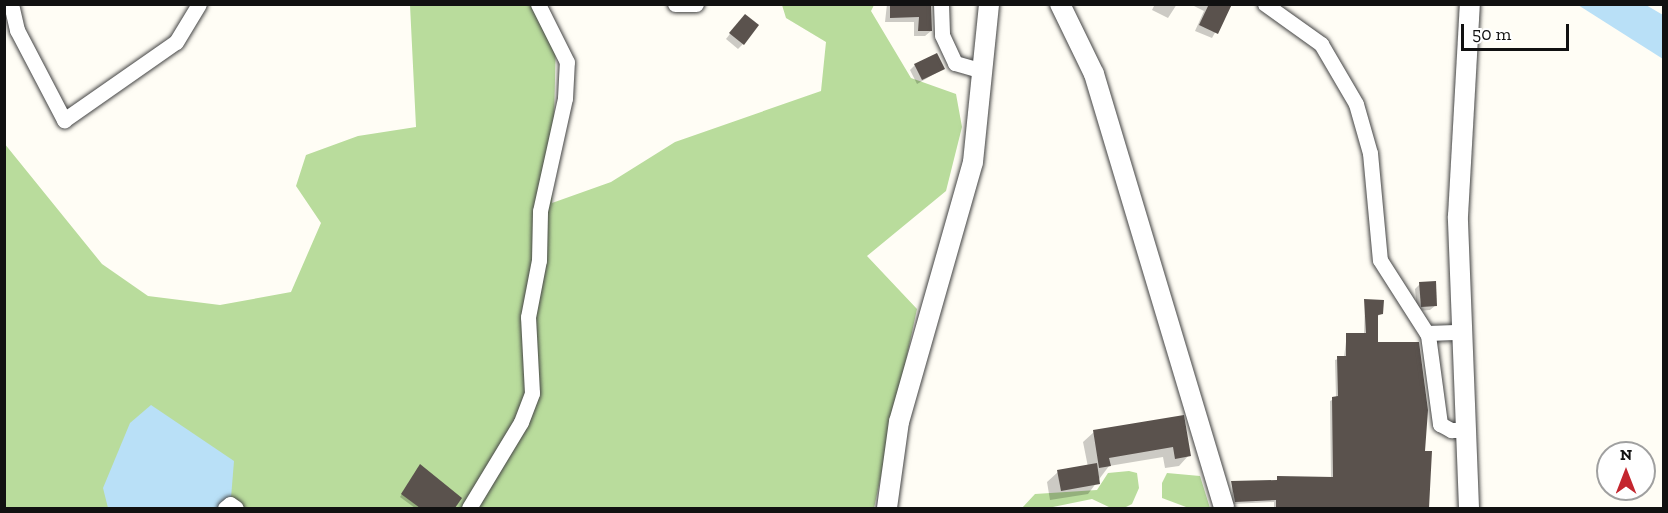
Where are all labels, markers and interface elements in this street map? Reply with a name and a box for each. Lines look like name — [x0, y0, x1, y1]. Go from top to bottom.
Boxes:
scale bar — [1464, 12, 1572, 50]
text: 50 m — [1472, 23, 1511, 45]
north arrow — [1596, 441, 1656, 501]
text: N — [1620, 445, 1632, 464]

